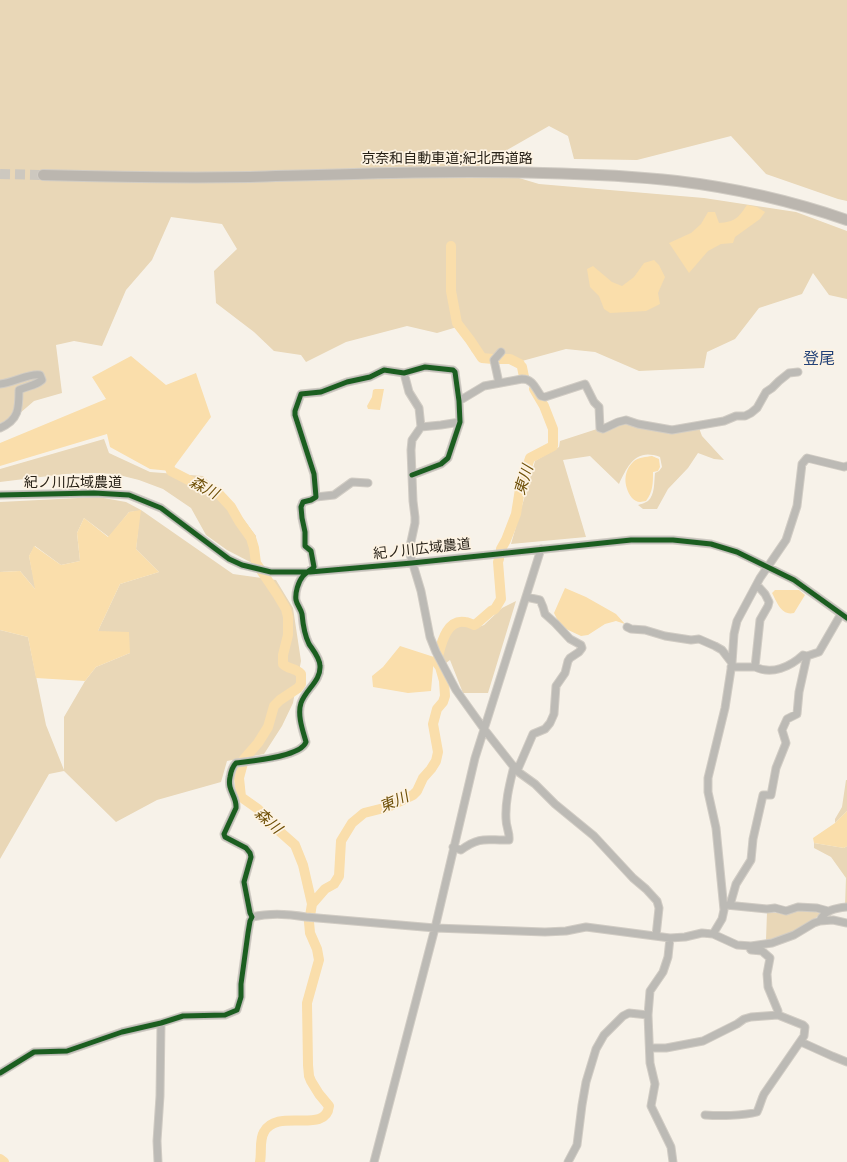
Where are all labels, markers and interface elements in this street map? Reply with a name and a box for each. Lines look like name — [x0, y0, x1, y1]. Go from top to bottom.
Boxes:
street label: 京奈和自動車道;紀北西道路 — [361, 151, 533, 167]
district label: 登尾 — [803, 349, 835, 369]
water label: 東川 — [511, 463, 537, 497]
water label: 森川 — [187, 473, 221, 503]
street label: 紀ノ川広域農道 — [24, 475, 122, 491]
street label: 紀ノ川広域農道 — [372, 536, 472, 562]
water label: 東川 — [377, 788, 411, 816]
water label: 森川 — [251, 804, 285, 838]

